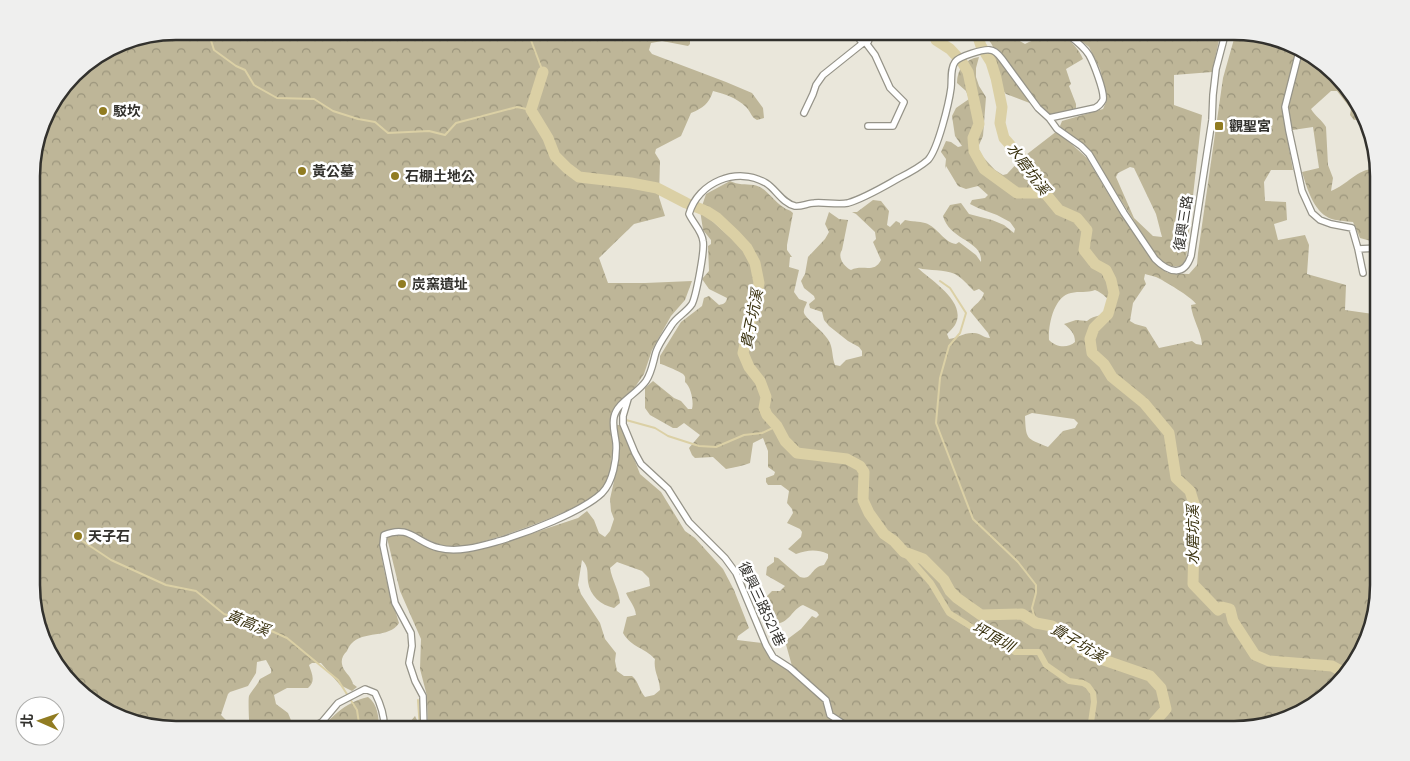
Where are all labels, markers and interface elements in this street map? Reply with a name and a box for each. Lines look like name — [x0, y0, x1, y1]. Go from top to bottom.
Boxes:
place label: 駁坎 — [113, 101, 141, 120]
marker: 駁坎 — [97, 105, 109, 117]
place label: 觀聖宮 — [1229, 116, 1271, 135]
marker: 觀聖宮 — [1213, 120, 1225, 132]
water label: 水磨坑溪 — [1002, 138, 1056, 201]
place label: 黃公墓 — [312, 161, 354, 180]
marker: 黃公墓 — [296, 165, 308, 177]
place label: 石棚土地公 — [405, 166, 475, 185]
marker: 石棚土地公 — [389, 170, 401, 182]
street label: 復興三路 — [1169, 194, 1196, 252]
place label: 炭窯遺址 — [412, 274, 468, 293]
marker: 炭窯遺址 — [396, 278, 408, 290]
water label: 貴子坑溪 — [735, 285, 768, 350]
water label: 水磨坑溪 — [1182, 503, 1203, 565]
place label: 天子石 — [88, 526, 130, 545]
marker: 天子石 — [72, 530, 84, 542]
street label: 復興三路521巷 — [735, 558, 790, 649]
water label: 黃高溪 — [223, 604, 275, 641]
water label: 坪頂圳 — [968, 616, 1020, 658]
water label: 貴子坑溪 — [1047, 618, 1111, 668]
north arrow — [15, 696, 65, 746]
text: 北 — [17, 713, 36, 728]

